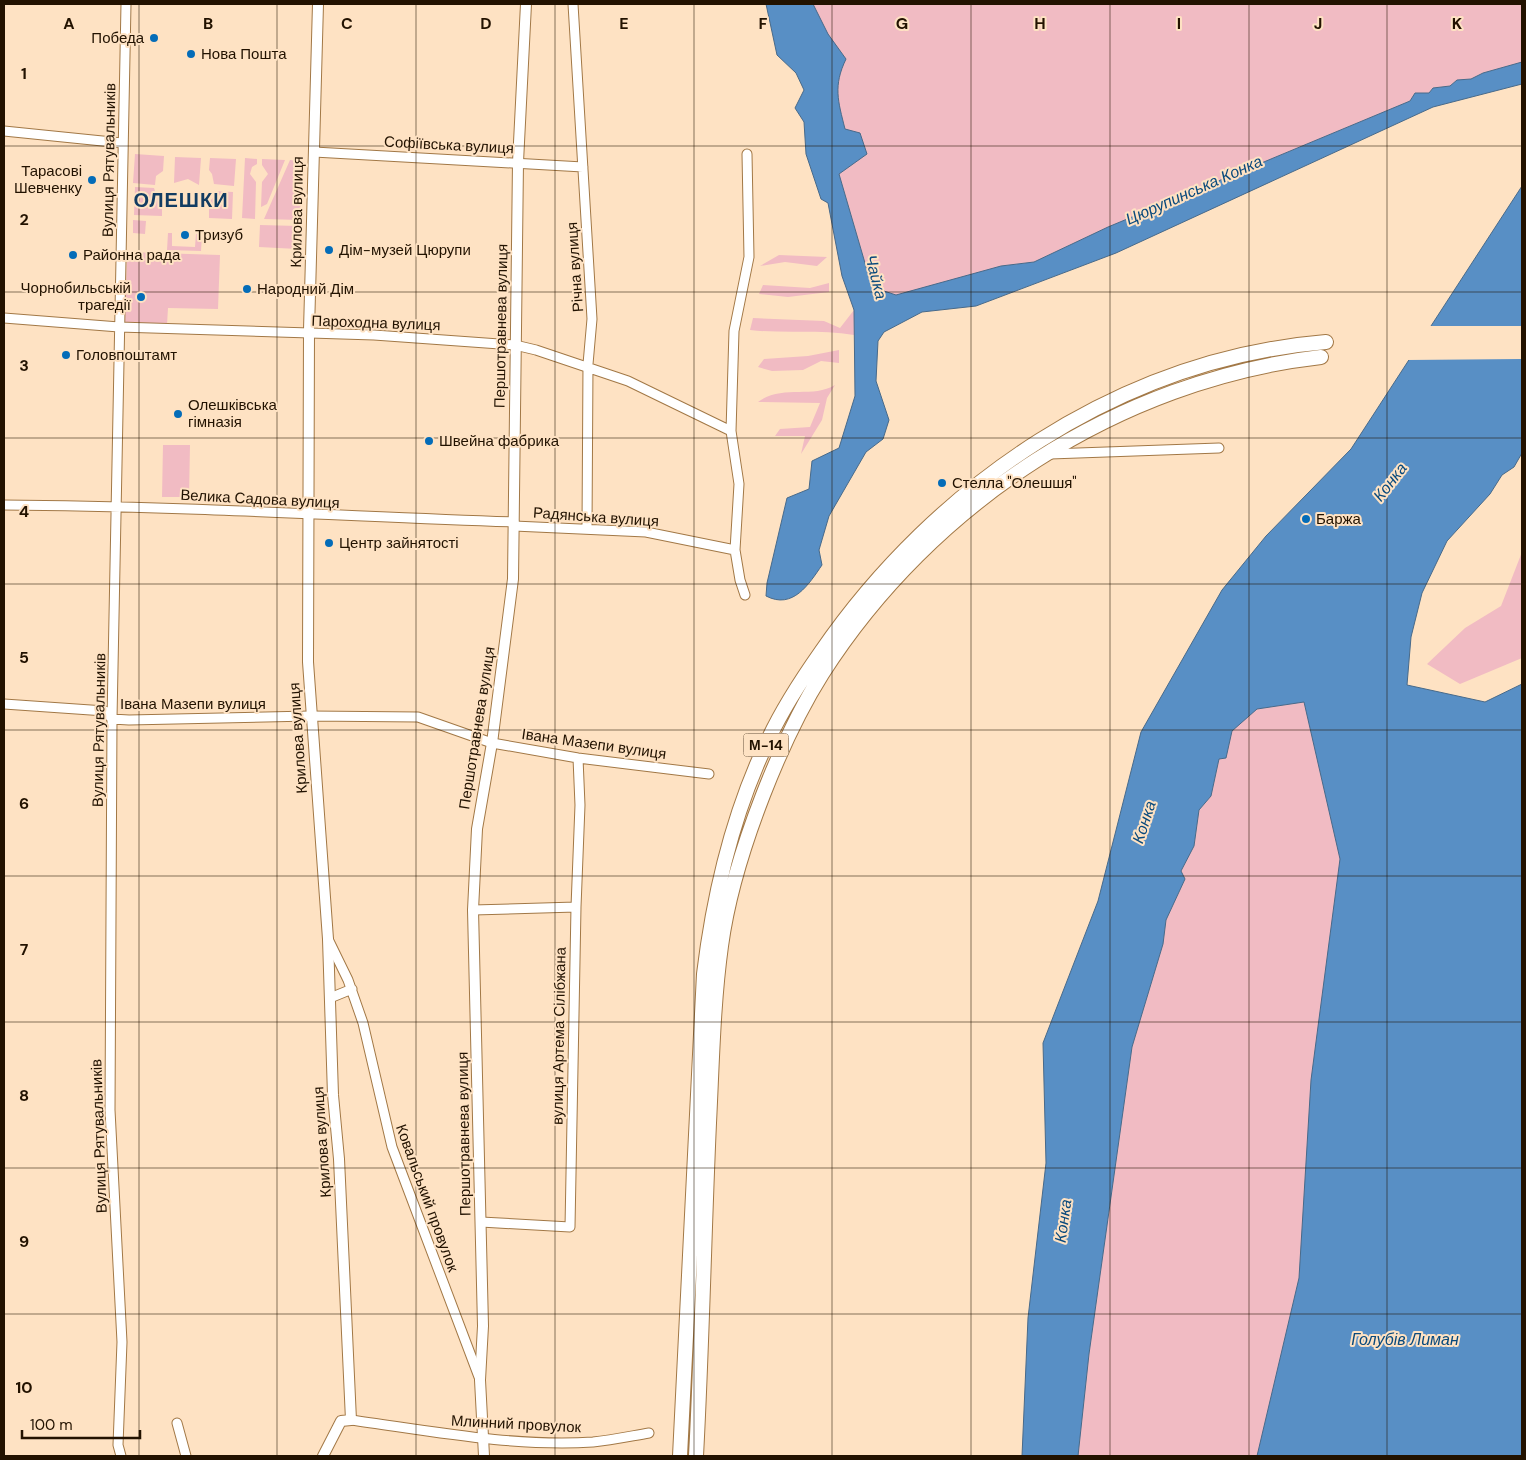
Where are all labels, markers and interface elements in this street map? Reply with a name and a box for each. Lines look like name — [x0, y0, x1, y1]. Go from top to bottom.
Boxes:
text: A — [63, 13, 75, 34]
text: B — [203, 13, 213, 34]
text: C — [341, 13, 353, 34]
text: D — [480, 13, 492, 34]
text: E — [619, 13, 629, 34]
text: F — [759, 13, 768, 34]
text: G — [896, 13, 908, 34]
text: H — [1034, 13, 1046, 34]
text: I — [1177, 13, 1181, 34]
text: J — [1314, 13, 1322, 34]
text: K — [1452, 13, 1463, 34]
place label: Победа — [91, 28, 145, 48]
marker: Победа — [148, 32, 160, 44]
place label: Нова Пошта — [201, 44, 287, 64]
marker: Нова Пошта — [185, 48, 197, 60]
text: 1 — [21, 63, 27, 84]
street label: Вулиця Рятувальників — [98, 83, 120, 237]
street label: Софіївська вулиця — [384, 132, 514, 158]
water label: Цюрупинська Конка — [1122, 150, 1266, 230]
street label: Крилова вулиця — [286, 156, 308, 268]
place label: Тарасові Шевченку — [14, 161, 82, 198]
marker: Тарасові Шевченку — [86, 174, 98, 186]
district label: ОЛЕШКИ — [133, 187, 229, 213]
text: 2 — [19, 209, 29, 230]
street label: Річна вулиця — [562, 221, 588, 313]
place label: Тризуб — [195, 225, 243, 245]
marker: Тризуб — [179, 229, 191, 241]
place label: Дім-музей Цюрупи — [339, 240, 471, 260]
marker: Дім-музей Цюрупи — [323, 244, 335, 256]
street label: Першотравнева вулиця — [490, 244, 512, 408]
place label: Районна рада — [83, 245, 181, 265]
marker: Районна рада — [67, 249, 79, 261]
water label: Чайка — [860, 253, 892, 301]
place label: Чорнобильській трагедії — [21, 278, 132, 315]
place label: Народний Дім — [257, 279, 354, 299]
marker: Народний Дім — [241, 283, 253, 295]
marker: Чорнобильській трагедії — [135, 291, 147, 303]
street label: Пароходна вулиця — [311, 311, 441, 335]
place label: Головпоштамт — [76, 345, 177, 365]
marker: Головпоштамт — [60, 349, 72, 361]
text: 3 — [19, 355, 29, 376]
place label: Олешківська гімназія — [188, 395, 278, 432]
marker: Олешківська гімназія — [172, 408, 184, 420]
place label: Швейна фабрика — [439, 431, 560, 451]
marker: Швейна фабрика — [423, 435, 435, 447]
water label: Конка — [1368, 458, 1412, 506]
place label: Стелла "Олешшя" — [952, 473, 1077, 493]
marker: Стелла "Олешшя" — [936, 477, 948, 489]
street label: Велика Садова вулиця — [180, 485, 340, 513]
text: 4 — [19, 501, 29, 522]
street label: Радянська вулиця — [532, 503, 660, 531]
place label: Баржа — [1316, 509, 1362, 529]
marker: Баржа — [1300, 513, 1312, 525]
place label: Центр зайнятості — [339, 533, 459, 553]
marker: Центр зайнятості — [323, 537, 335, 549]
street label: Першотравнева вулиця — [454, 645, 500, 811]
text: 5 — [19, 647, 29, 668]
street label: Вулиця Рятувальників — [88, 653, 110, 807]
street label: Крилова вулиця — [284, 682, 312, 794]
street label: Івана Мазепи вулиця — [120, 694, 266, 714]
street label: Івана Мазепи вулиця — [520, 724, 668, 764]
road number: М-14 — [744, 734, 788, 756]
text: 6 — [19, 793, 29, 814]
water label: Конка — [1127, 798, 1161, 846]
text: 7 — [20, 939, 29, 960]
street label: вулиця Артема Сілібжана — [547, 946, 571, 1125]
street label: Першотравнева вулиця — [453, 1052, 475, 1216]
street label: Вулиця Рятувальників — [86, 1059, 112, 1213]
text: 8 — [19, 1085, 29, 1106]
street label: Крилова вулиця — [308, 1086, 336, 1198]
street label: Ковальський провулок — [391, 1121, 463, 1275]
water label: Конка — [1050, 1198, 1076, 1244]
text: 9 — [19, 1231, 29, 1252]
water label: Голубів Лиман — [1351, 1329, 1459, 1350]
text: 10 — [15, 1377, 33, 1398]
scale bar — [22, 1408, 140, 1440]
street label: Млинний провулок — [450, 1411, 582, 1437]
text: 100 m — [30, 1415, 73, 1435]

